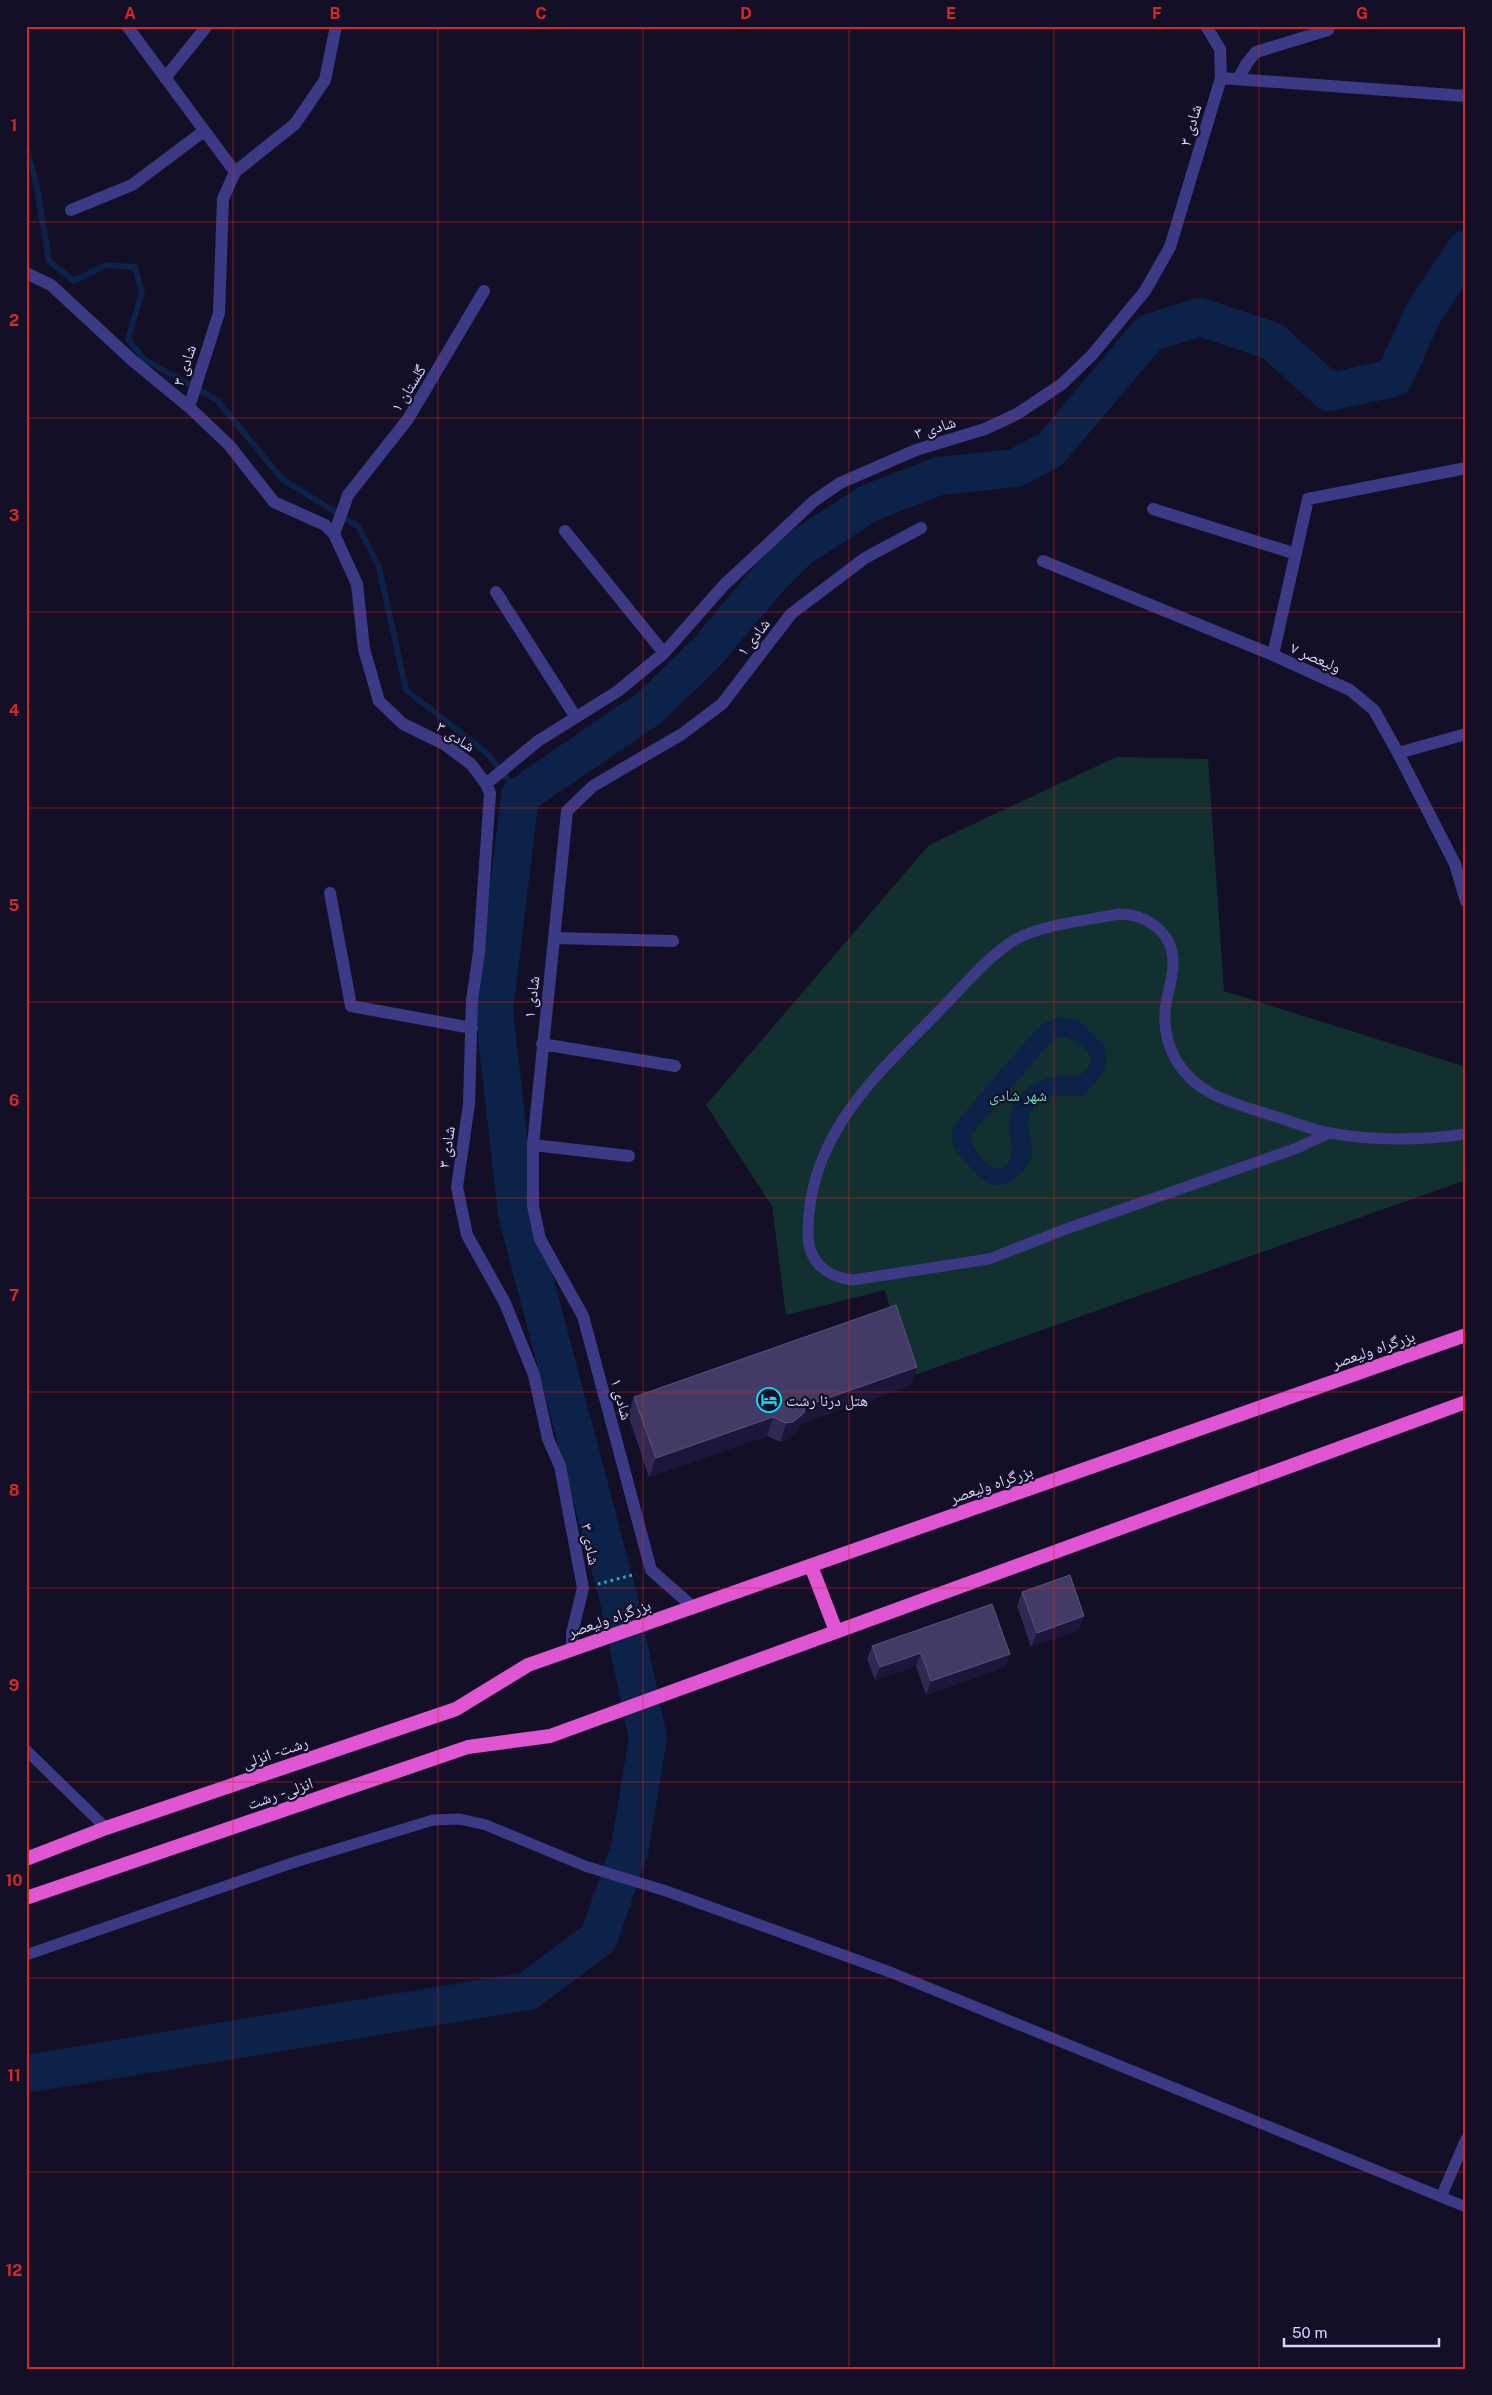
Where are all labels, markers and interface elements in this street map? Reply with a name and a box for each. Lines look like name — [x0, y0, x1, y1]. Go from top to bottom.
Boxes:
text: A — [124, 4, 136, 23]
text: B — [330, 4, 341, 23]
text: C — [535, 4, 547, 23]
text: D — [740, 4, 752, 23]
text: E — [946, 4, 956, 23]
text: F — [1152, 4, 1162, 23]
text: G — [1356, 4, 1368, 23]
street label: شادی ۳ — [1176, 102, 1206, 148]
text: 1 — [11, 116, 17, 135]
text: 2 — [9, 311, 19, 330]
street label: شادی ۳ — [169, 342, 201, 389]
street label: گلستان ۱ — [387, 361, 431, 416]
street label: شادی ۳ — [912, 412, 958, 444]
text: 3 — [9, 506, 19, 525]
street label: شادی ۱ — [733, 615, 775, 660]
street label: ولیعصر ۷ — [1288, 638, 1344, 677]
text: 4 — [9, 701, 20, 720]
street label: شادی ۳ — [432, 717, 479, 757]
text: 5 — [9, 896, 20, 915]
street label: شادی ۱ — [519, 975, 544, 1019]
park label: شهر شادی — [989, 1086, 1047, 1106]
text: 6 — [9, 1091, 19, 1110]
street label: شادی ۳ — [434, 1125, 460, 1169]
text: 7 — [9, 1286, 19, 1305]
street label: بزرگراه ولیعصر — [1328, 1326, 1417, 1373]
street label: شادی ۱ — [606, 1376, 636, 1422]
hotel icon: هتل درنا رشت — [756, 1387, 782, 1413]
place label: هتل درنا رشت — [786, 1391, 868, 1411]
street label: بزرگراه ولیعصر — [946, 1461, 1035, 1508]
text: 8 — [9, 1481, 20, 1500]
street label: شادی ۳ — [576, 1522, 604, 1567]
street label: بزرگراه ولیعصر — [564, 1595, 653, 1642]
text: 9 — [9, 1676, 19, 1695]
street label: رشت - انزلی — [240, 1732, 311, 1774]
street label: انزلی - رشت — [245, 1773, 316, 1815]
text: 10 — [5, 1871, 23, 1890]
text: 11 — [7, 2066, 21, 2085]
text: 12 — [5, 2261, 23, 2280]
scale bar — [1284, 2315, 1440, 2347]
text: 50 m — [1292, 2324, 1327, 2341]

